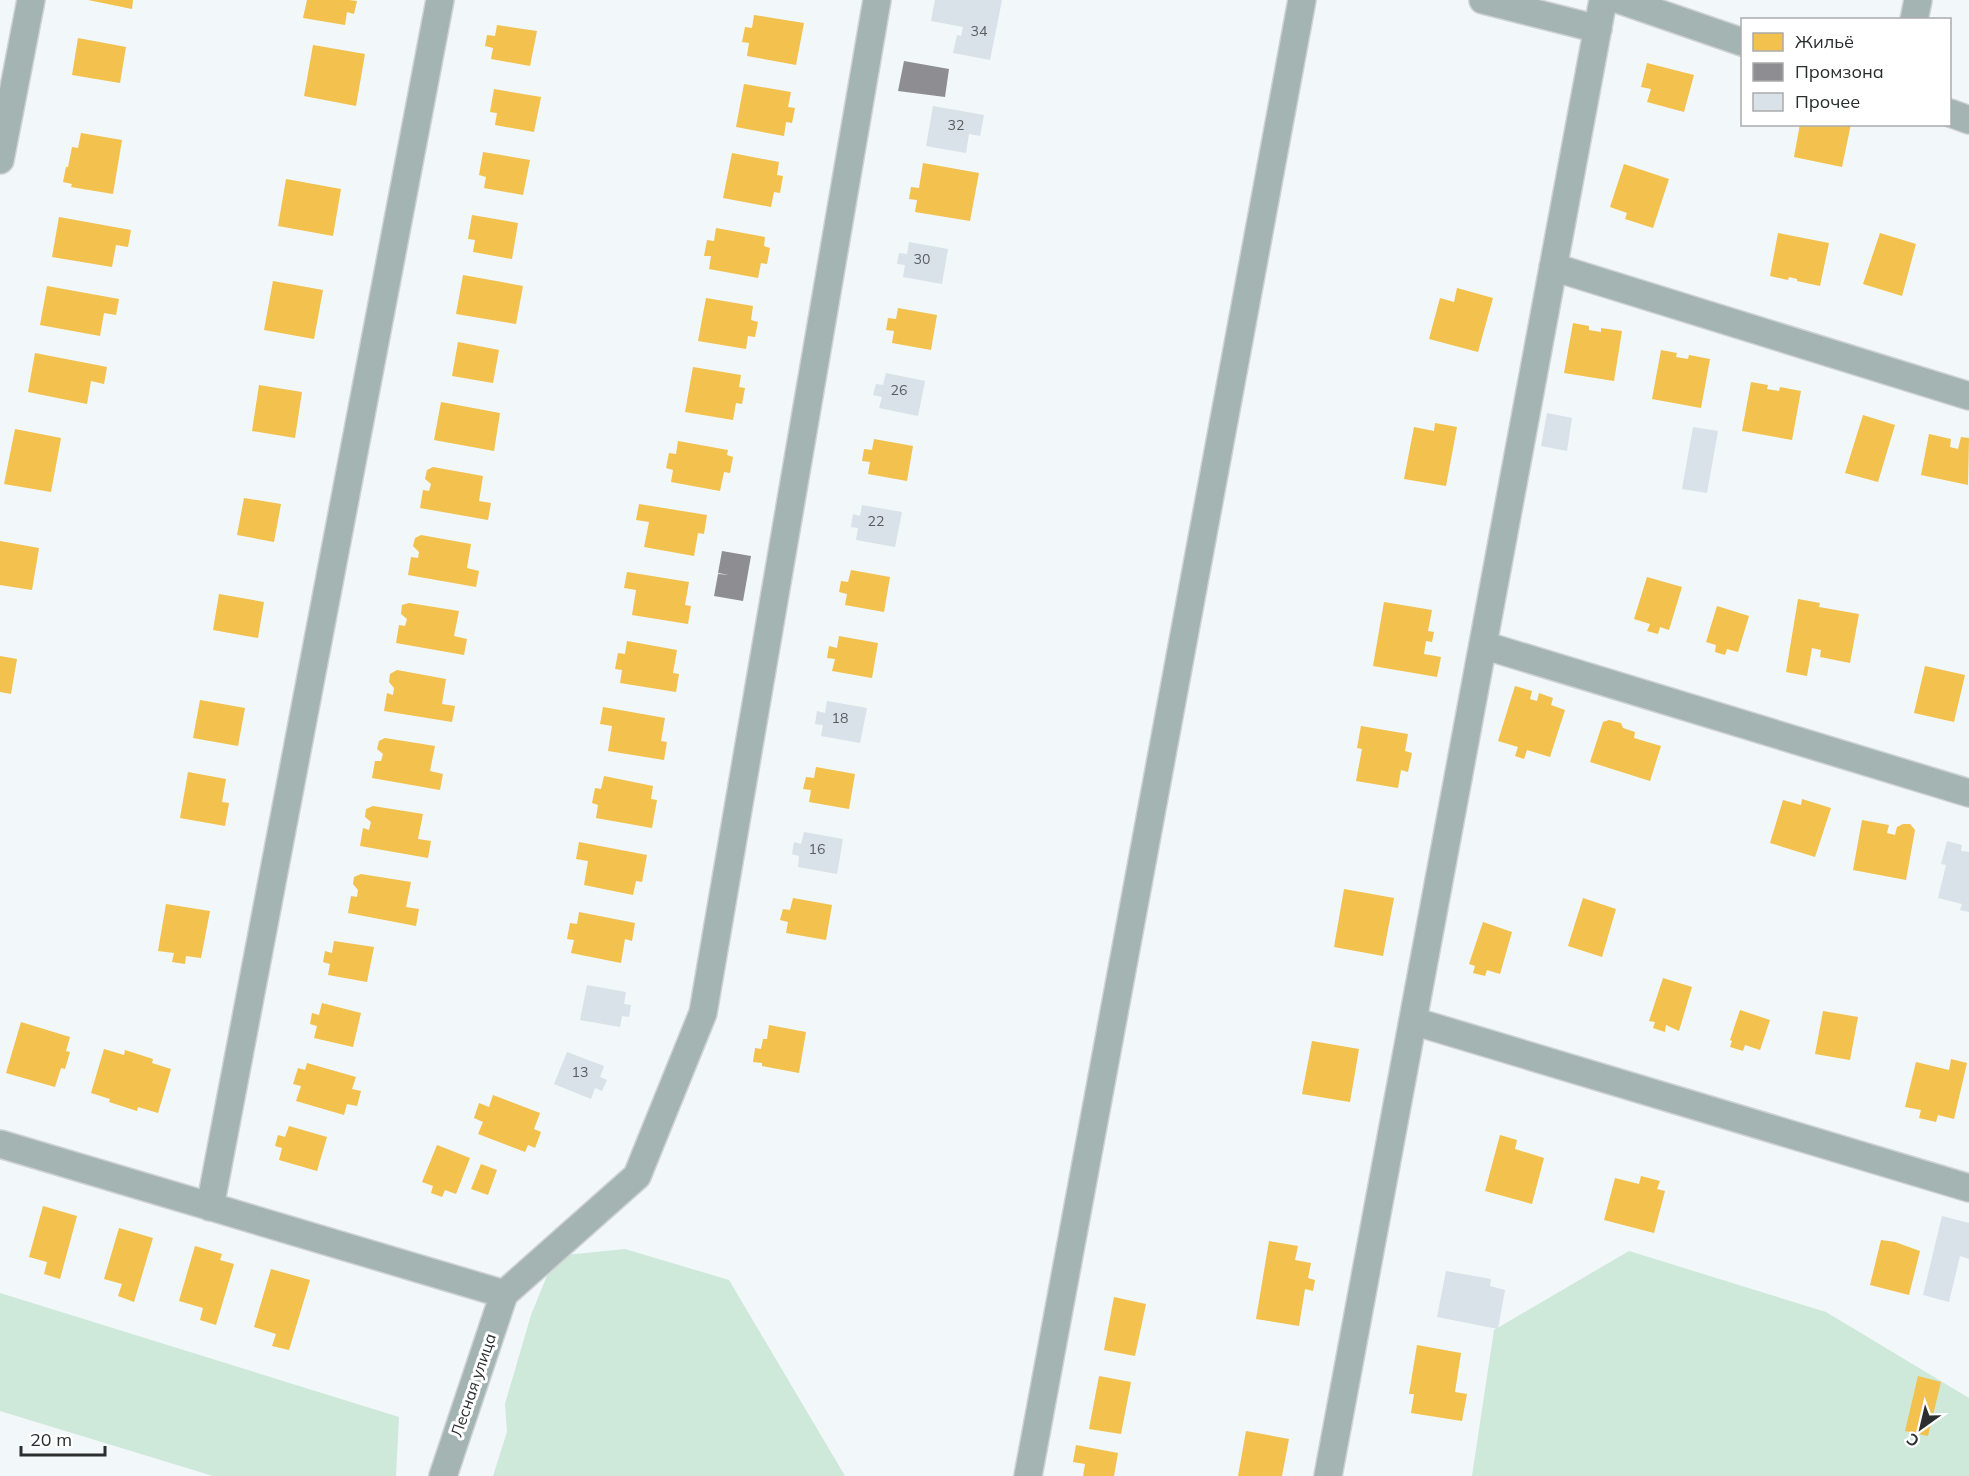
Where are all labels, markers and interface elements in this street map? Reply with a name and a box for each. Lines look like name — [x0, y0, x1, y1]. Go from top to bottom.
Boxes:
legend — [1741, 18, 1951, 126]
house number: 34 — [971, 22, 988, 40]
text: Жильё — [1795, 30, 1854, 53]
text: Промзона — [1795, 60, 1884, 83]
text: Прочее — [1795, 90, 1860, 113]
house number: 32 — [948, 116, 964, 134]
house number: 30 — [914, 250, 930, 268]
house number: 26 — [891, 381, 907, 399]
house number: 22 — [868, 512, 884, 530]
house number: 18 — [832, 709, 848, 727]
house number: 16 — [809, 840, 825, 858]
house number: 13 — [572, 1063, 588, 1081]
street label: Лесная улица — [446, 1331, 500, 1439]
north arrow — [1891, 1398, 1951, 1458]
scale bar — [21, 1419, 105, 1457]
text: 20 m — [30, 1428, 72, 1451]
text: С — [1902, 1429, 1923, 1452]

